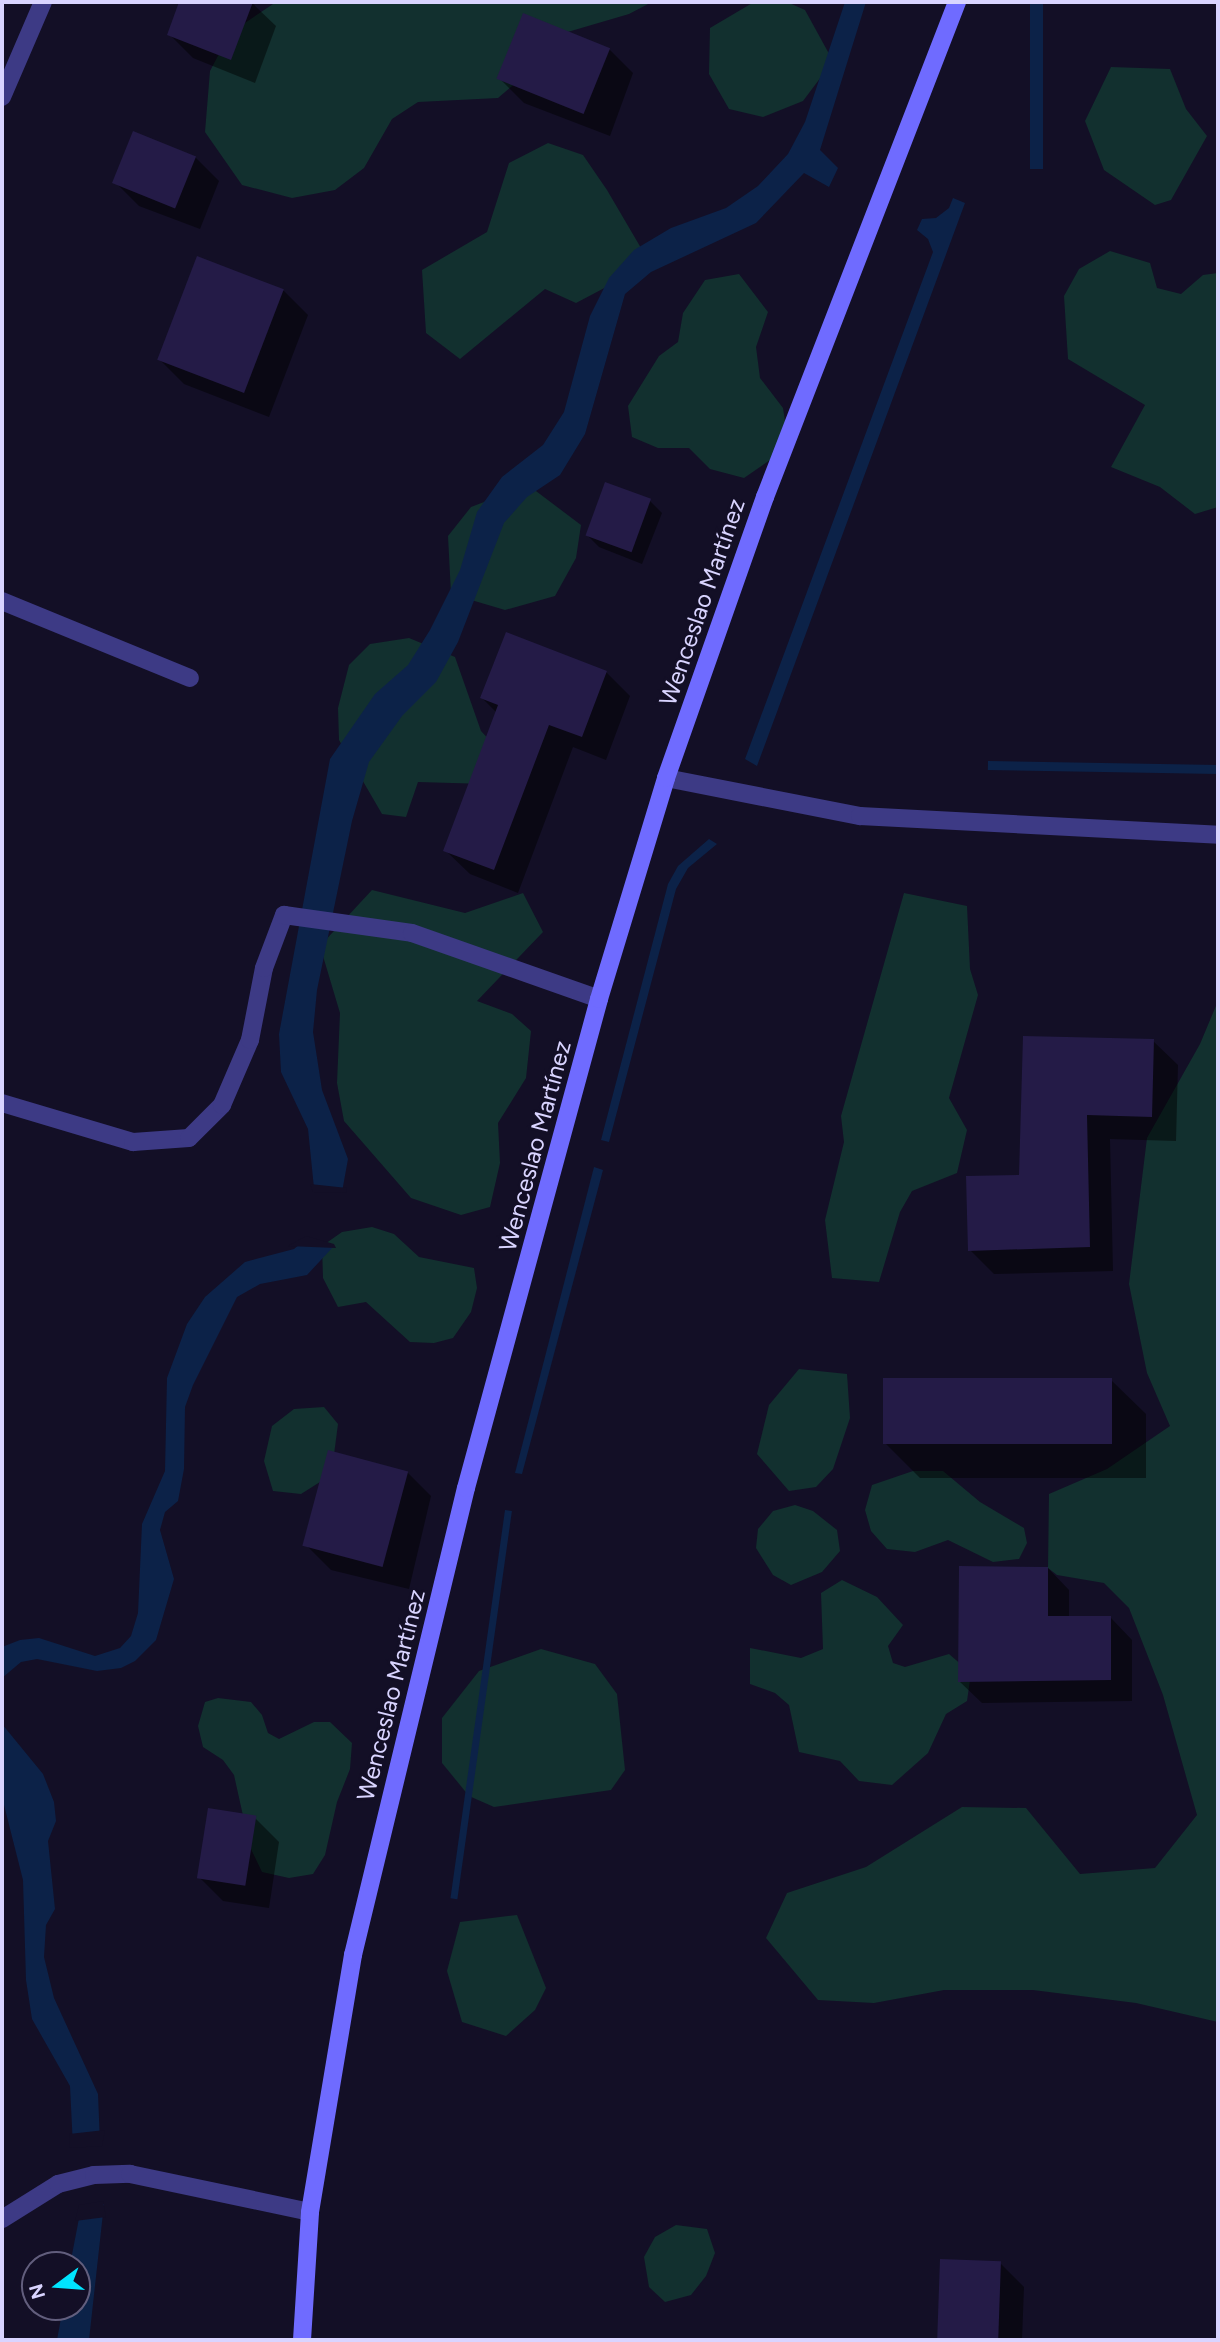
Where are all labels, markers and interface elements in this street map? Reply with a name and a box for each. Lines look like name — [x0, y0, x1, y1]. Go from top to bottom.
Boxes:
street label: Wenceslao Martínez — [653, 495, 751, 709]
street label: Wenceslao Martínez — [493, 1038, 577, 1254]
street label: Wenceslao Martínez — [351, 1586, 431, 1804]
north arrow — [21, 2251, 91, 2321]
text: N — [24, 2281, 50, 2302]

